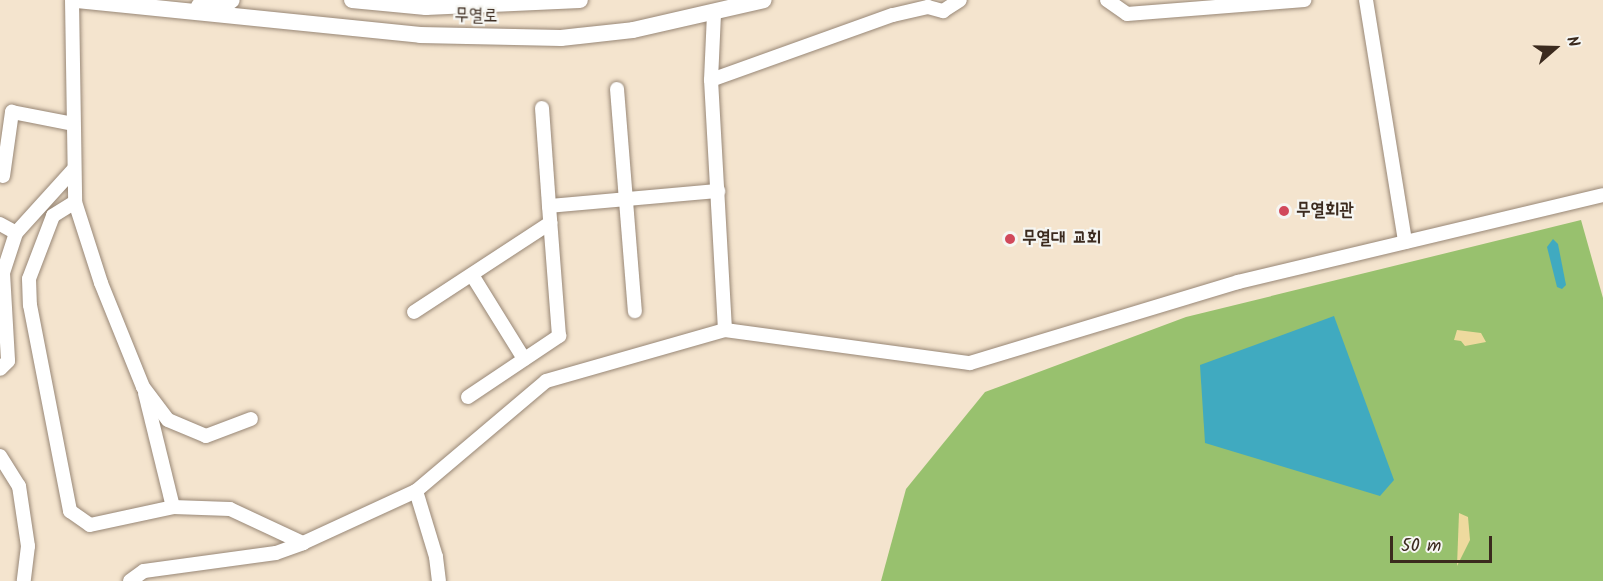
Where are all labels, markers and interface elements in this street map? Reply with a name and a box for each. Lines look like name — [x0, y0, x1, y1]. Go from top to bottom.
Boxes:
street label: 무열로 — [454, 6, 498, 28]
north arrow — [1525, 18, 1585, 78]
text: N — [1559, 33, 1586, 51]
place label: 무열회관 — [1296, 200, 1354, 222]
marker: 무열회관 — [1277, 204, 1291, 218]
place label: 무열대 교회 — [1022, 228, 1101, 250]
marker: 무열대 교회 — [1003, 232, 1017, 246]
scale bar — [1393, 524, 1495, 562]
text: 50 m — [1401, 532, 1441, 561]

